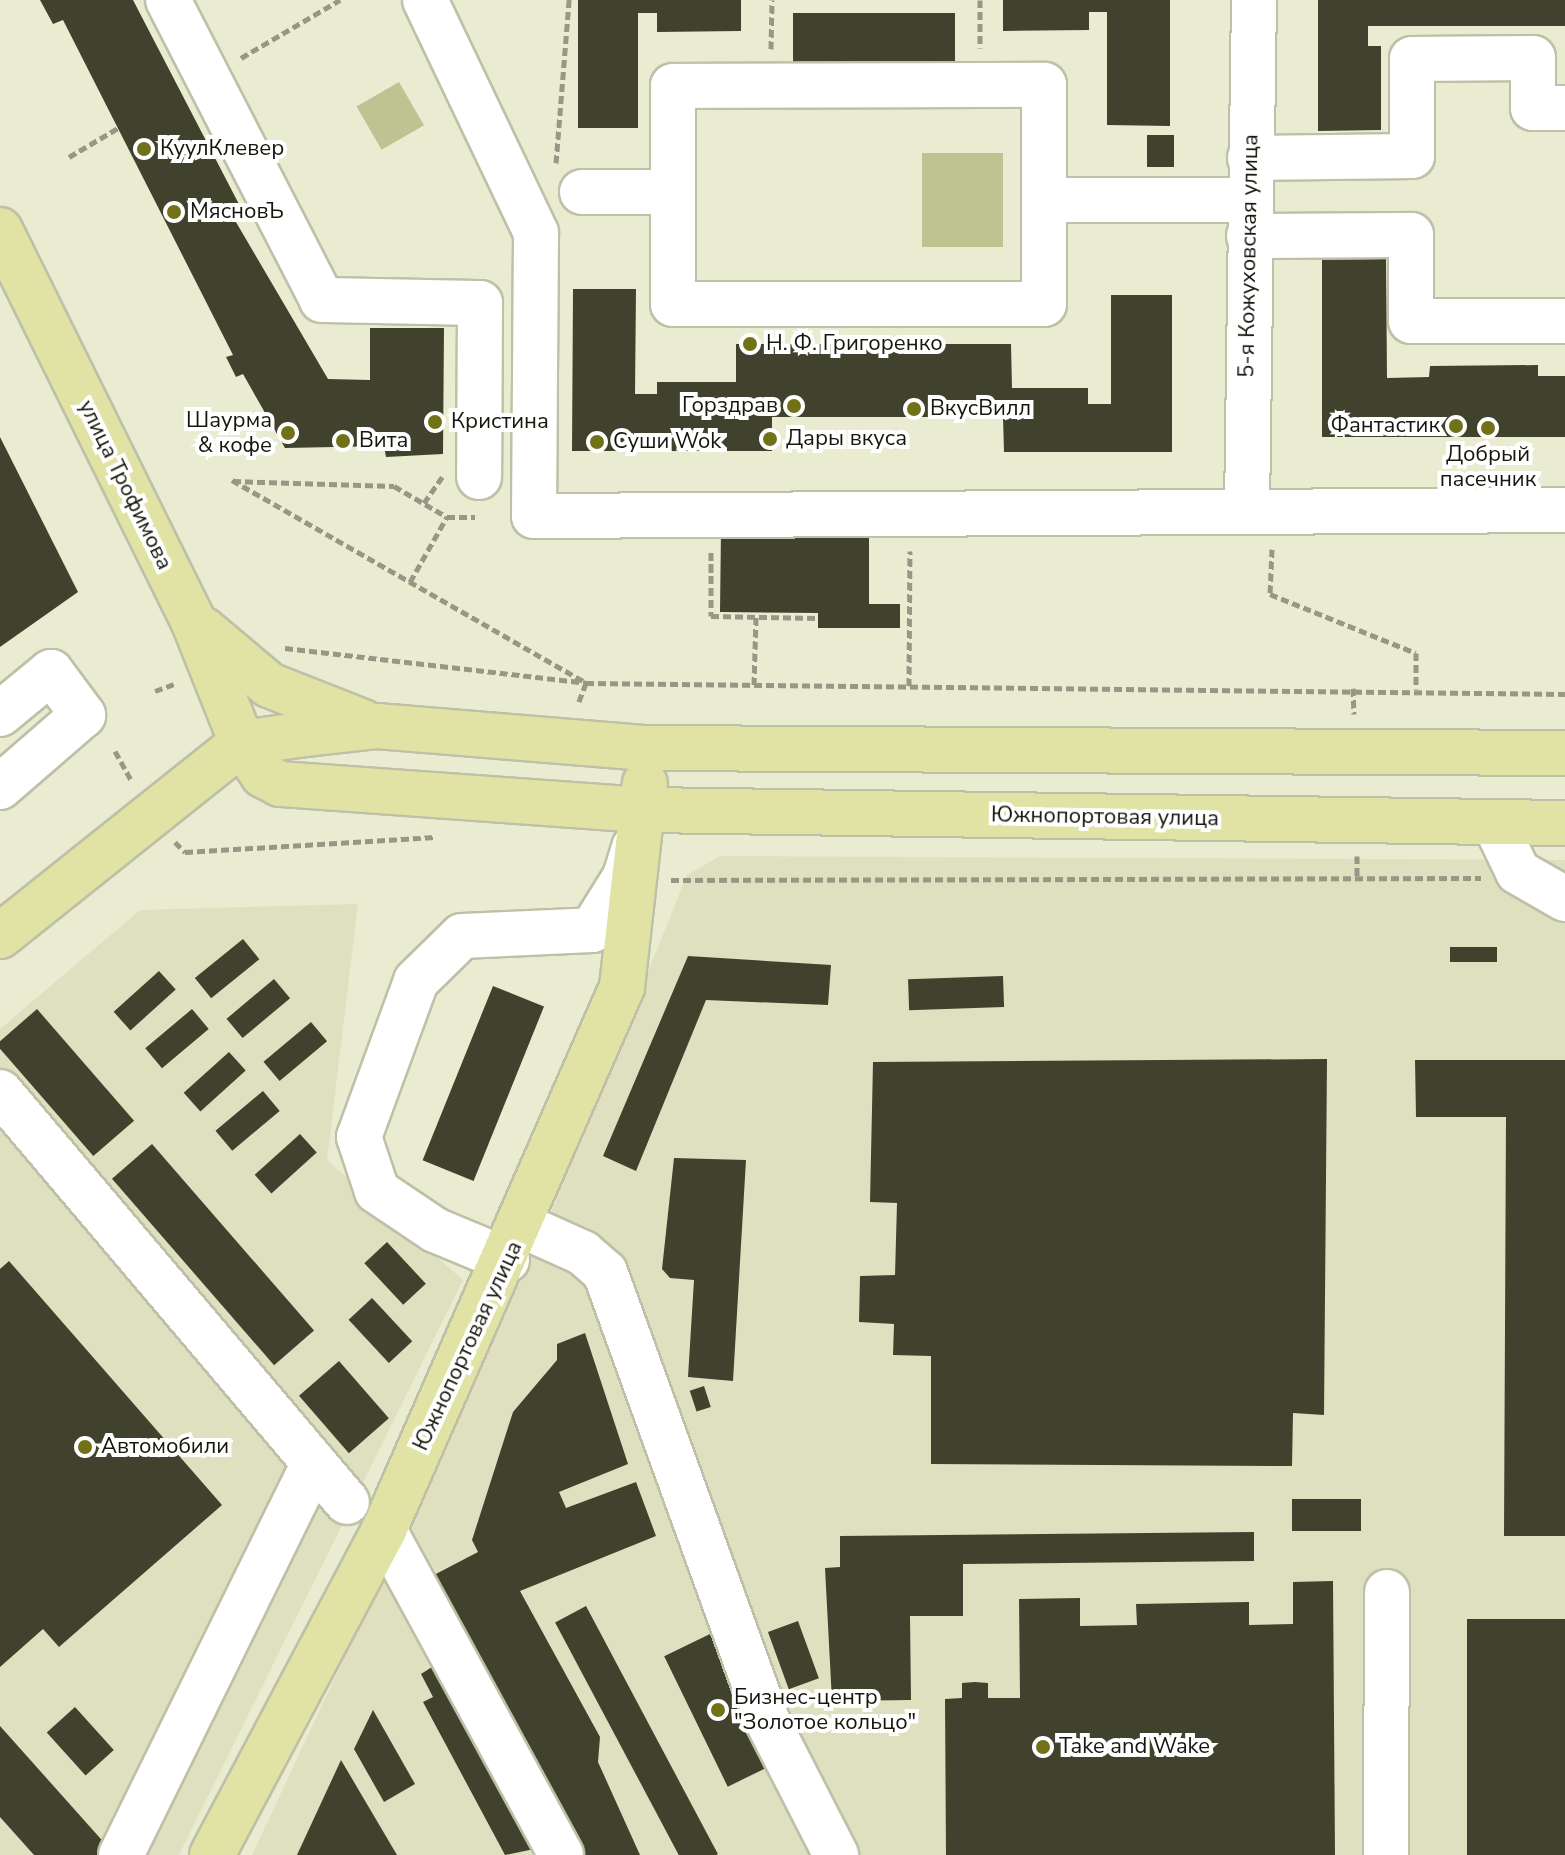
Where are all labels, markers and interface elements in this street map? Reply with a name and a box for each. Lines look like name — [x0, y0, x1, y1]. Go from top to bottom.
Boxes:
street label: 5-я Кожуховская улица — [1234, 134, 1264, 378]
place label: КуулКлевер — [160, 136, 284, 162]
marker: КуулКлевер — [135, 140, 153, 158]
place label: МясновЪ — [190, 199, 284, 225]
marker: МясновЪ — [165, 203, 183, 221]
place label: Н. Ф. Григоренко — [766, 331, 943, 357]
marker: Н. Ф. Григоренко — [741, 335, 759, 353]
place label: Горздрав — [682, 393, 778, 419]
street label: улица Трофимова — [73, 396, 177, 574]
place label: ВкусВилл — [930, 396, 1031, 422]
marker: Горздрав — [785, 397, 803, 415]
marker: ВкусВилл — [905, 400, 923, 418]
place label: Шаурма & кофе — [186, 407, 272, 458]
place label: Кристина — [451, 409, 549, 435]
marker: Кристина — [426, 413, 444, 431]
place label: Фантастик — [1330, 413, 1440, 439]
marker: Фантастик — [1447, 417, 1465, 435]
marker: Добрый пасечник — [1479, 419, 1497, 437]
marker: Шаурма & кофе — [279, 424, 297, 442]
place label: Дары вкуса — [786, 426, 907, 452]
place label: Вита — [359, 428, 408, 454]
place label: Суши Wok — [613, 429, 721, 455]
marker: Дары вкуса — [761, 430, 779, 448]
marker: Вита — [334, 432, 352, 450]
marker: Суши Wok — [588, 433, 606, 451]
place label: Добрый пасечник — [1440, 441, 1536, 492]
street label: Южнопортовая улица — [991, 802, 1219, 832]
street label: Южнопортовая улица — [408, 1237, 528, 1455]
place label: Автомобили — [101, 1434, 229, 1460]
marker: Автомобили — [76, 1438, 94, 1456]
place label: Бизнес-центр "Золотое кольцо" — [734, 1684, 916, 1736]
marker: Бизнес-центр "Золотое кольцо" — [709, 1701, 727, 1719]
place label: Take and Wake — [1059, 1734, 1210, 1760]
marker: Take and Wake — [1034, 1738, 1052, 1756]

